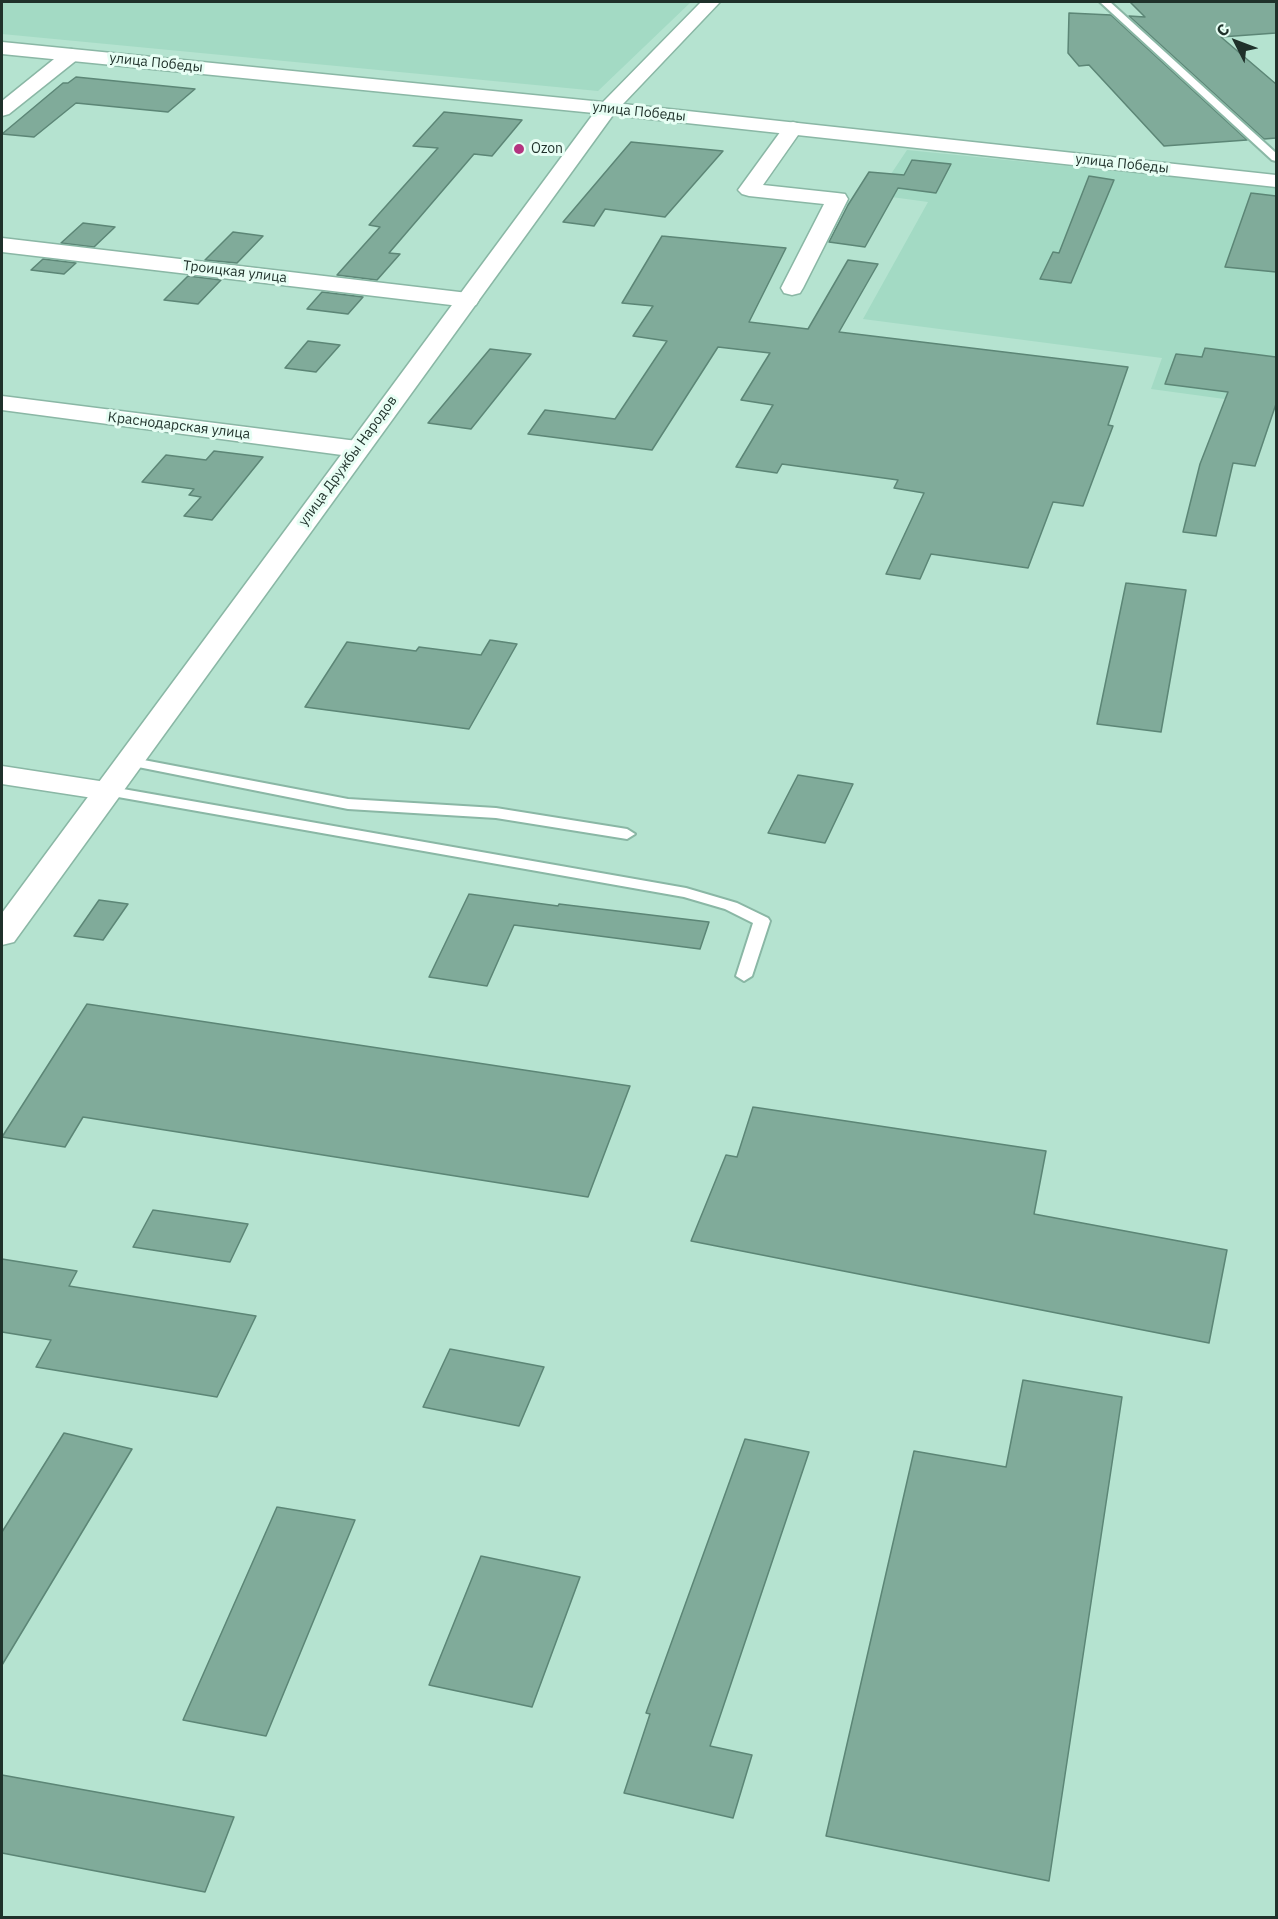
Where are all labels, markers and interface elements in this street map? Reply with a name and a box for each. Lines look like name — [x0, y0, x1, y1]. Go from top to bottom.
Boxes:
north arrow — [1206, 12, 1266, 72]
text: С — [1212, 19, 1234, 41]
street label: улица Победы — [108, 50, 204, 76]
street label: улица Победы — [591, 99, 687, 125]
place label: Ozon — [531, 141, 563, 157]
marker: Ozon — [512, 142, 526, 156]
street label: улица Победы — [1074, 151, 1170, 177]
street label: Троицкая улица — [182, 257, 288, 287]
street label: улица Дружбы Народов — [295, 393, 401, 529]
street label: Краснодарская улица — [107, 409, 251, 443]

